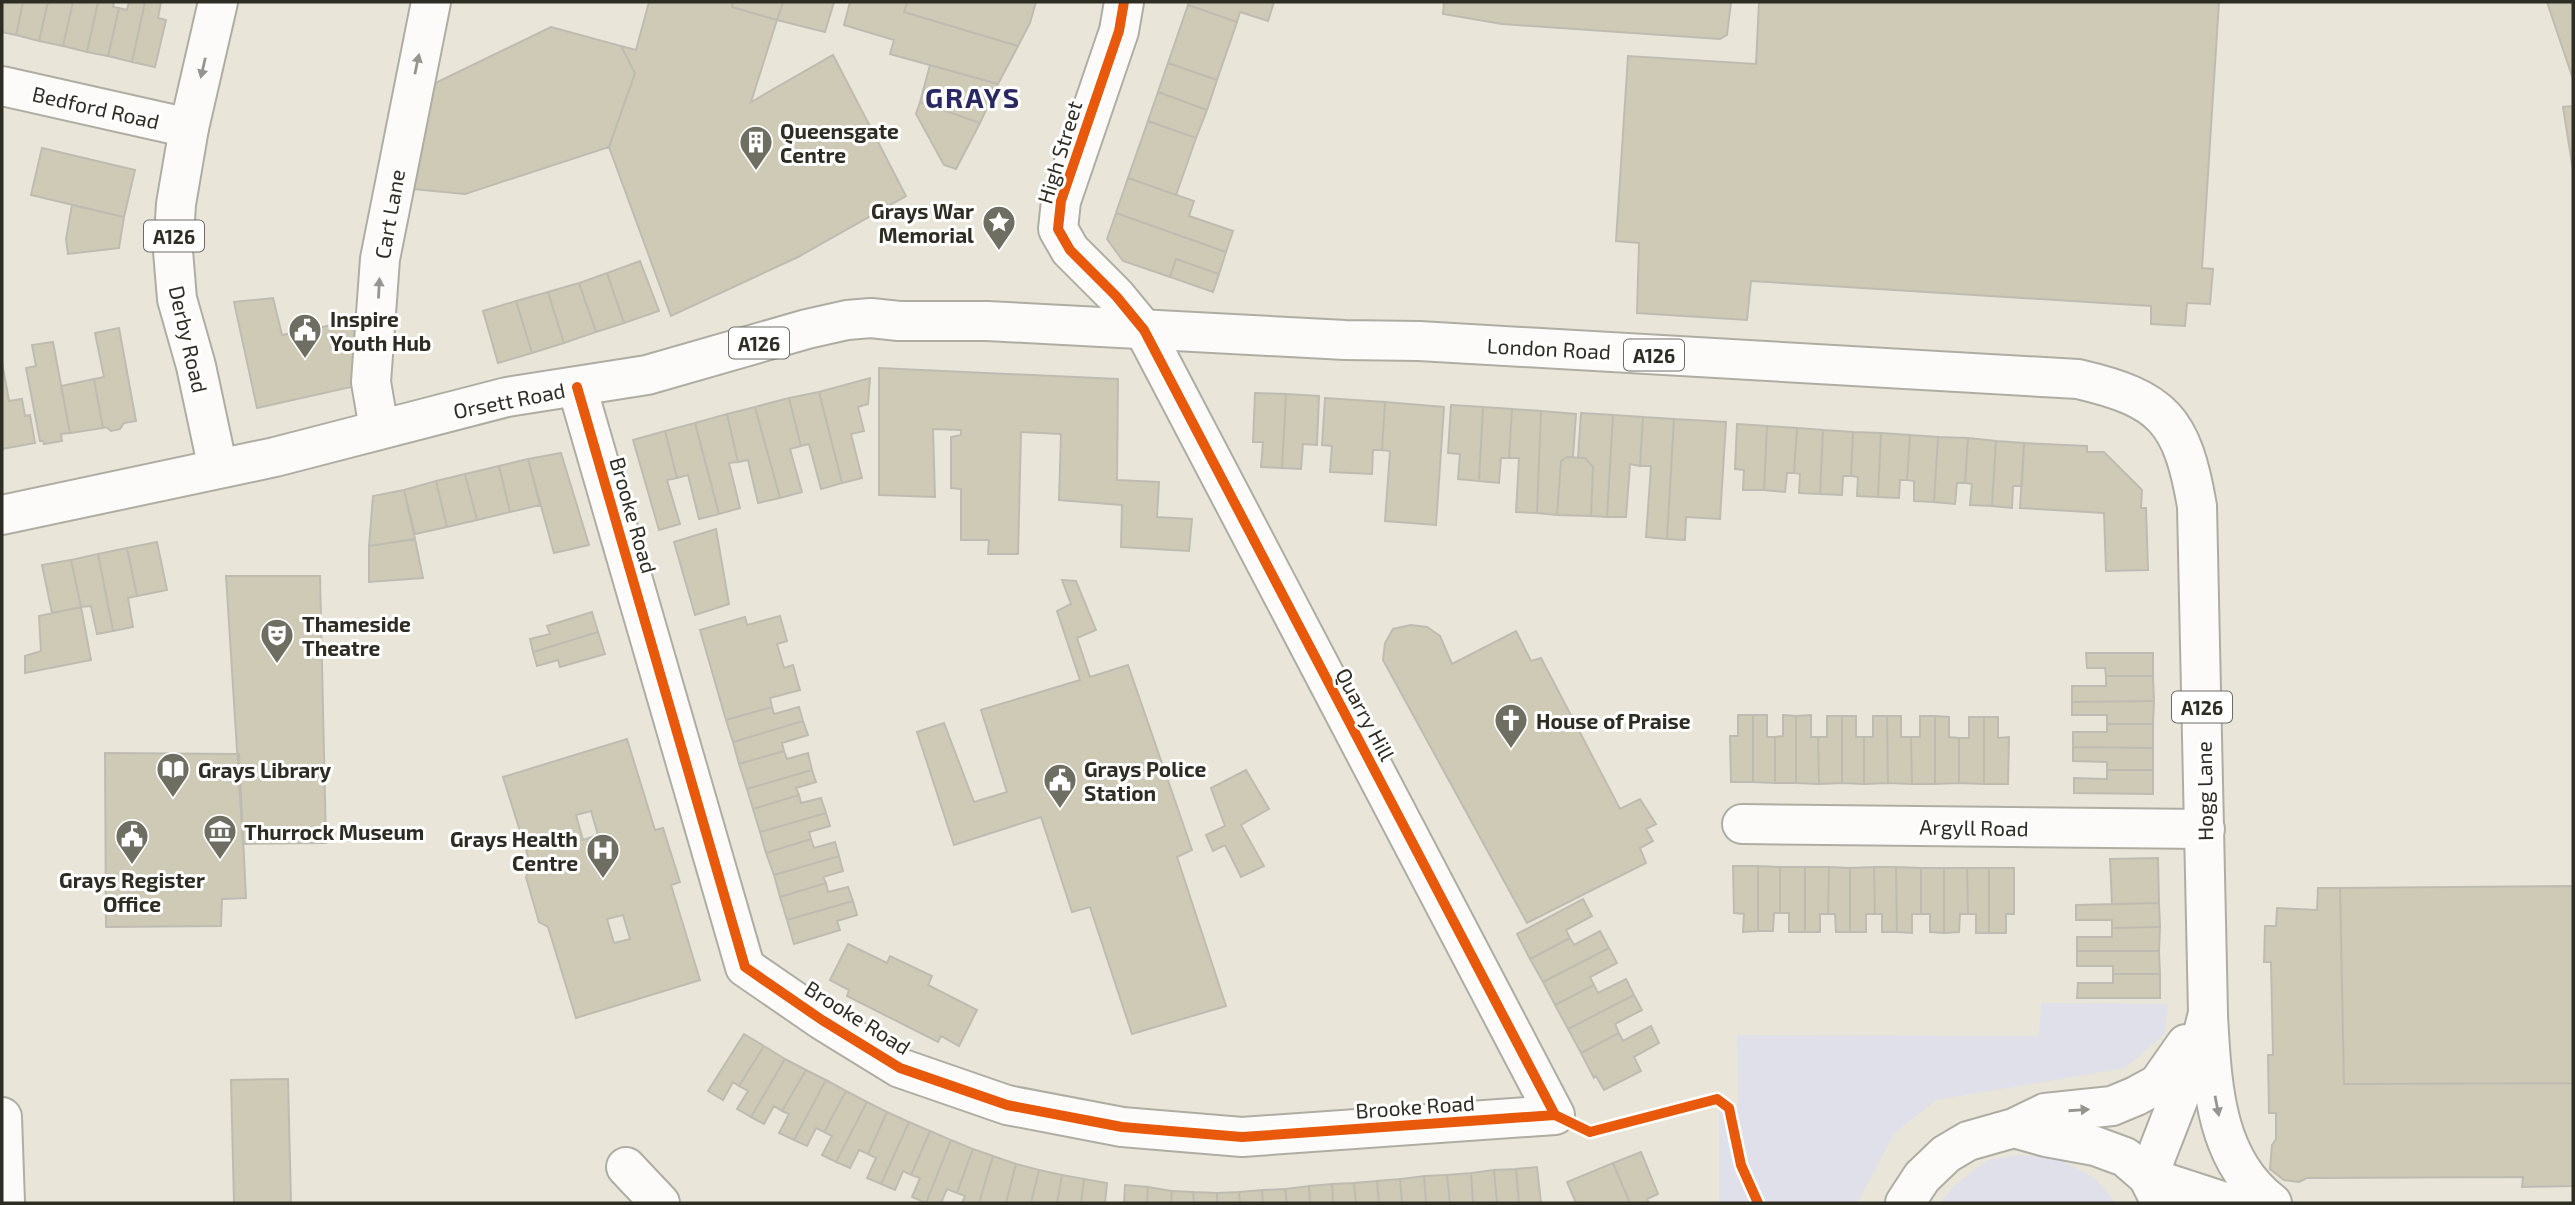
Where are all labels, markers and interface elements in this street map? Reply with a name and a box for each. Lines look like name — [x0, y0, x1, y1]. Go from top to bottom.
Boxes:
one-way arrow — [412, 53, 423, 75]
one-way arrow — [197, 57, 208, 79]
street label: Bedford Road — [30, 80, 162, 134]
district label: GRAYS — [925, 80, 1021, 114]
street label: High Street — [1032, 98, 1086, 206]
place label: Queensgate Centre — [780, 118, 899, 167]
building icon: Queensgate Centre — [737, 123, 775, 172]
street label: Cart Lane — [369, 167, 409, 261]
place label: Grays War Memorial — [871, 198, 974, 247]
place icon: Grays War Memorial — [980, 203, 1018, 252]
road number: A126 — [144, 220, 204, 252]
one-way arrow — [373, 277, 384, 299]
street label: Derby Road — [165, 283, 213, 395]
place label: Inspire Youth Hub — [330, 306, 431, 355]
public building icon: Inspire Youth Hub — [286, 311, 324, 360]
road number: A126 — [729, 328, 789, 358]
street label: London Road — [1486, 332, 1612, 364]
road number: A126 — [1624, 340, 1684, 370]
street label: Orsett Road — [451, 377, 567, 423]
street label: Brooke Road — [605, 454, 663, 576]
place label: Thameside Theatre — [302, 611, 411, 660]
theatre icon: Thameside Theatre — [258, 616, 296, 665]
street label: Quarry Hill — [1330, 663, 1401, 766]
road number: A126 — [2172, 692, 2232, 722]
church icon: House of Praise — [1492, 701, 1530, 750]
place label: House of Praise — [1536, 708, 1691, 733]
street label: Hogg Lane — [2191, 741, 2217, 841]
library icon: Grays Library — [154, 750, 192, 799]
place label: Grays Police Station — [1084, 756, 1206, 805]
place label: Grays Library — [198, 757, 331, 783]
public building icon: Grays Police Station — [1041, 761, 1079, 810]
museum icon: Thurrock Museum — [201, 812, 239, 861]
street label: Argyll Road — [1919, 814, 2029, 840]
public building icon: Grays Register Office — [113, 817, 151, 866]
place label: Thurrock Museum — [244, 819, 424, 844]
place label: Grays Health Centre — [450, 826, 578, 875]
hospital icon: Grays Health Centre — [584, 831, 622, 880]
place label: Grays Register Office — [59, 867, 205, 916]
street label: Brooke Road — [801, 975, 915, 1059]
street label: Brooke Road — [1354, 1089, 1476, 1123]
one-way arrow — [2211, 1095, 2222, 1117]
one-way arrow — [2068, 1105, 2090, 1116]

